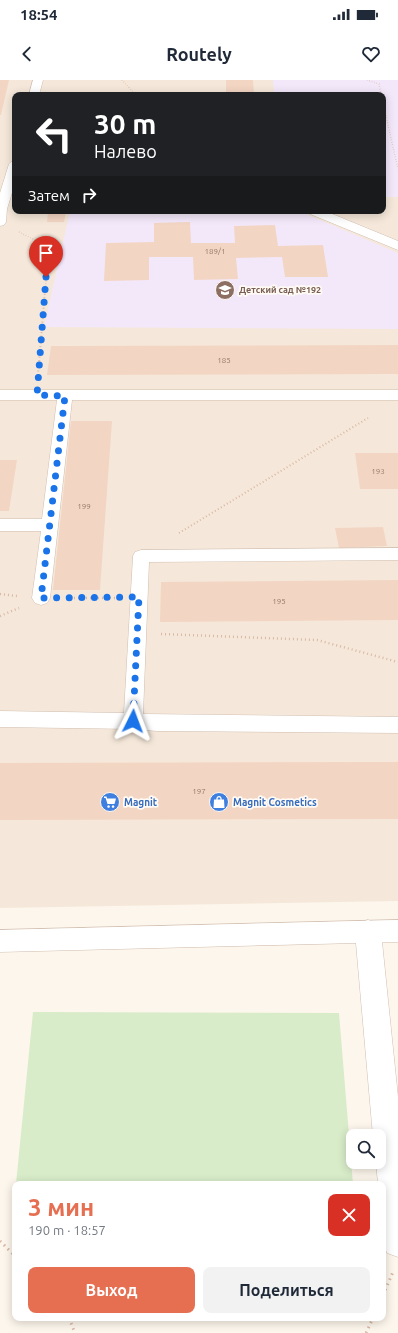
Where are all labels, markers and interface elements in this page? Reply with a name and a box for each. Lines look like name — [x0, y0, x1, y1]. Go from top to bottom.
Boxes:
text: 18:54 — [20, 6, 58, 23]
icon: back — [16, 43, 38, 65]
icon: heart — [360, 43, 382, 65]
text: Routely — [166, 44, 232, 64]
icon: left — [28, 108, 80, 160]
text: 30 m — [94, 108, 156, 139]
text: Налево — [94, 141, 157, 161]
icon: right — [78, 184, 100, 206]
text: Затем — [28, 187, 70, 204]
pin — [29, 236, 63, 277]
icon: arrive — [35, 242, 57, 264]
house number: 189/1 — [205, 247, 226, 256]
school or university icon: Детский сад №192 — [214, 279, 236, 301]
place label: Детский сад №192 — [239, 285, 321, 295]
house number: 185 — [217, 356, 231, 365]
house number: 193 — [371, 467, 385, 476]
house number: 199 — [77, 502, 91, 511]
house number: 195 — [272, 597, 286, 606]
position arrow — [112, 700, 154, 742]
house number: 197 — [192, 787, 206, 796]
supermarket icon: Magnit — [99, 791, 121, 813]
shop icon: Magnit Cosmetics — [208, 791, 230, 813]
place label: Magnit — [124, 797, 158, 808]
place label: Magnit Cosmetics — [233, 797, 317, 808]
map controls — [346, 1129, 386, 1169]
button: search — [346, 1129, 386, 1169]
text: 3 мин — [28, 1194, 94, 1221]
button: close — [328, 1194, 370, 1236]
text: 190 m · 18:57 — [28, 1223, 106, 1237]
button: Выход — [28, 1267, 195, 1313]
button: Поделиться — [203, 1267, 370, 1313]

